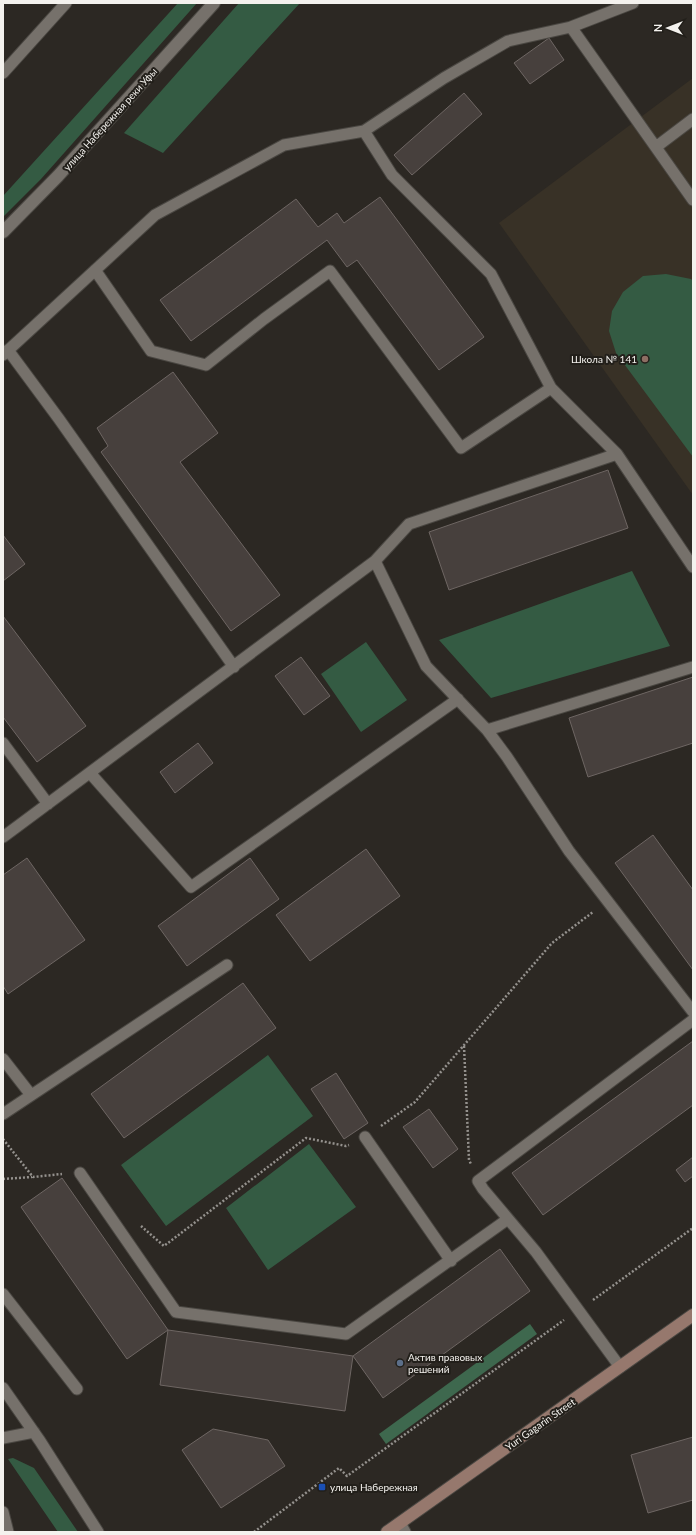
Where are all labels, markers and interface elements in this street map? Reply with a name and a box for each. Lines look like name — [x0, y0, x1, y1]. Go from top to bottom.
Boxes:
north arrow — [648, 8, 688, 48]
text: N — [651, 24, 664, 32]
street label: улица Набережная реки Уфы — [61, 65, 159, 173]
place label: Школа № 141 — [571, 353, 637, 365]
marker: Школа № 141 — [640, 354, 650, 364]
place label: Актив правовых решений — [408, 1351, 482, 1375]
marker: Актив правовых решений — [395, 1358, 405, 1368]
street label: Yuri Gagarin Street — [503, 1395, 578, 1453]
place label: улица Набережная — [330, 1481, 418, 1493]
marker: улица Набережная — [317, 1482, 327, 1492]

